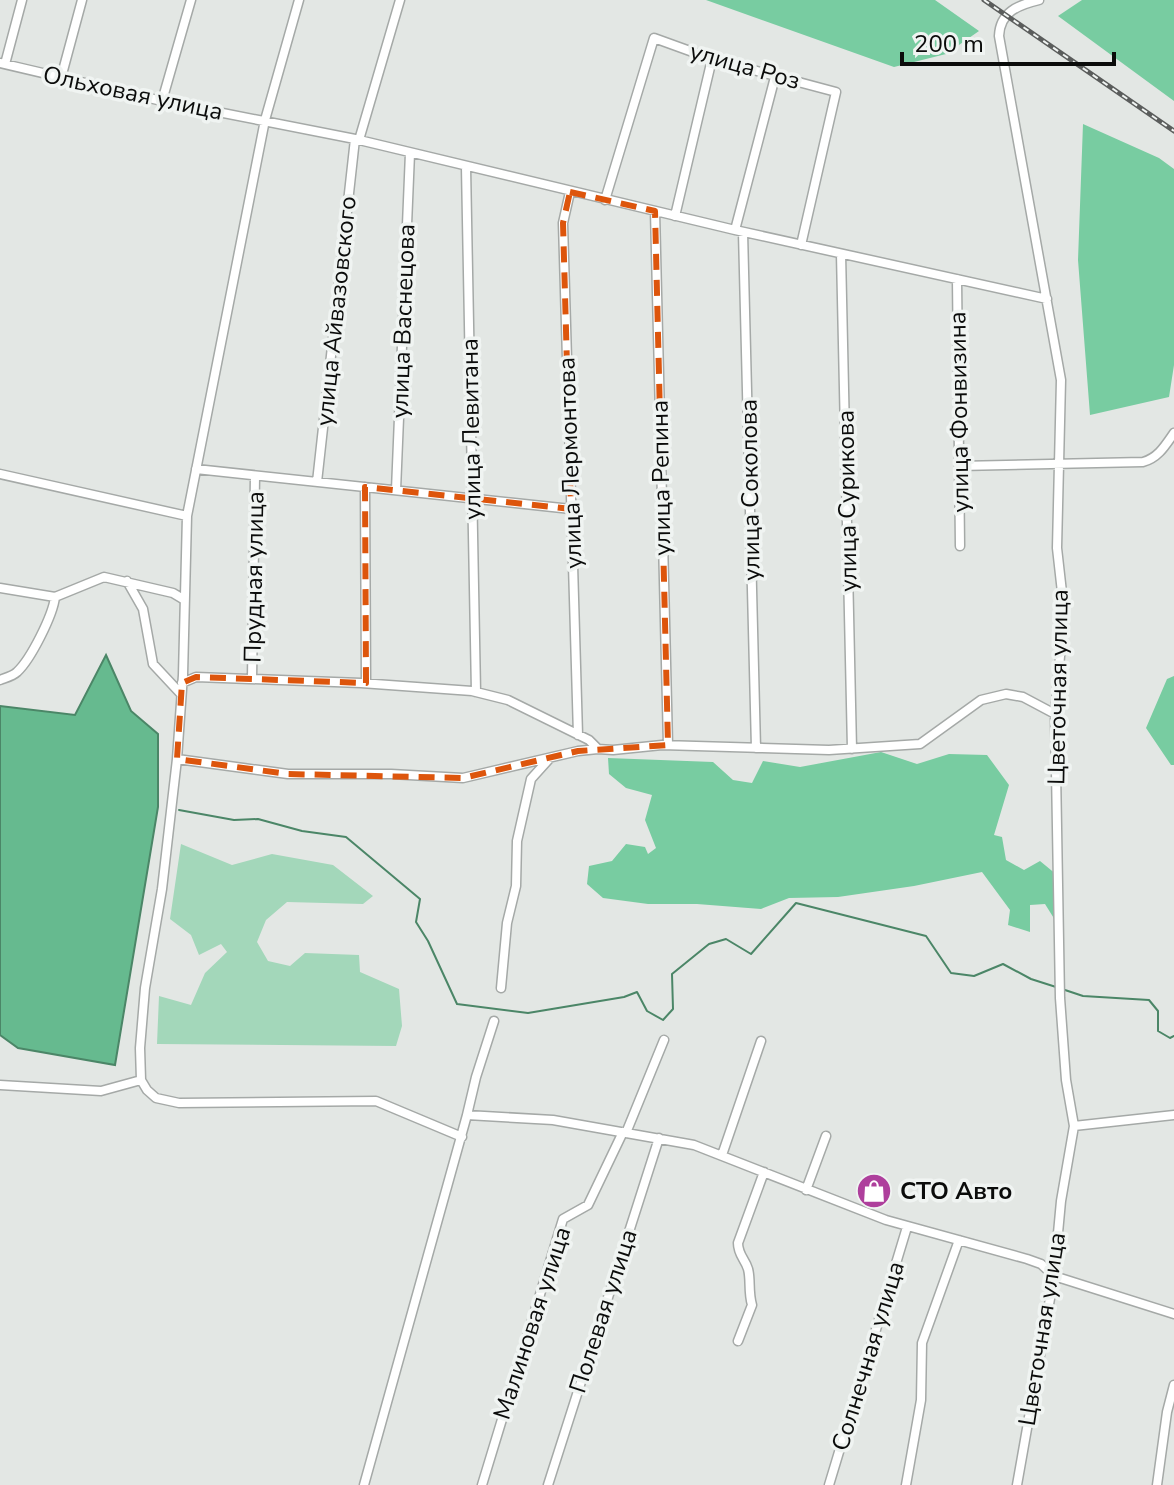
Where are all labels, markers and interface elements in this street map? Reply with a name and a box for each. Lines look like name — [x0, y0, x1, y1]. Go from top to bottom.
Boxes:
scale bar — [902, 16, 1114, 66]
text: 200 m — [914, 28, 984, 60]
street label: улица Роз — [686, 35, 804, 97]
street label: Ольховая улица — [40, 58, 226, 128]
street label: улица Айвазовского — [308, 195, 364, 427]
street label: улица Васнецова — [384, 223, 422, 419]
street label: улица Фонвизина — [941, 311, 977, 513]
street label: улица Левитана — [453, 338, 489, 520]
street label: улица Лермонтова — [550, 357, 590, 569]
street label: улица Соколова — [732, 399, 768, 581]
street label: улица Репина — [644, 400, 678, 556]
street label: улица Сурикова — [829, 410, 865, 592]
street label: Прудная улица — [237, 491, 271, 663]
street label: Цветочная улица — [1040, 589, 1076, 785]
shop icon: СТО Авто — [855, 1172, 893, 1210]
place label: СТО Авто — [900, 1175, 1013, 1207]
street label: Малиновая улица — [486, 1222, 578, 1424]
street label: Полевая улица — [561, 1225, 645, 1397]
street label: Цветочная улица — [1011, 1230, 1073, 1428]
street label: Солнечная улица — [824, 1257, 912, 1455]

